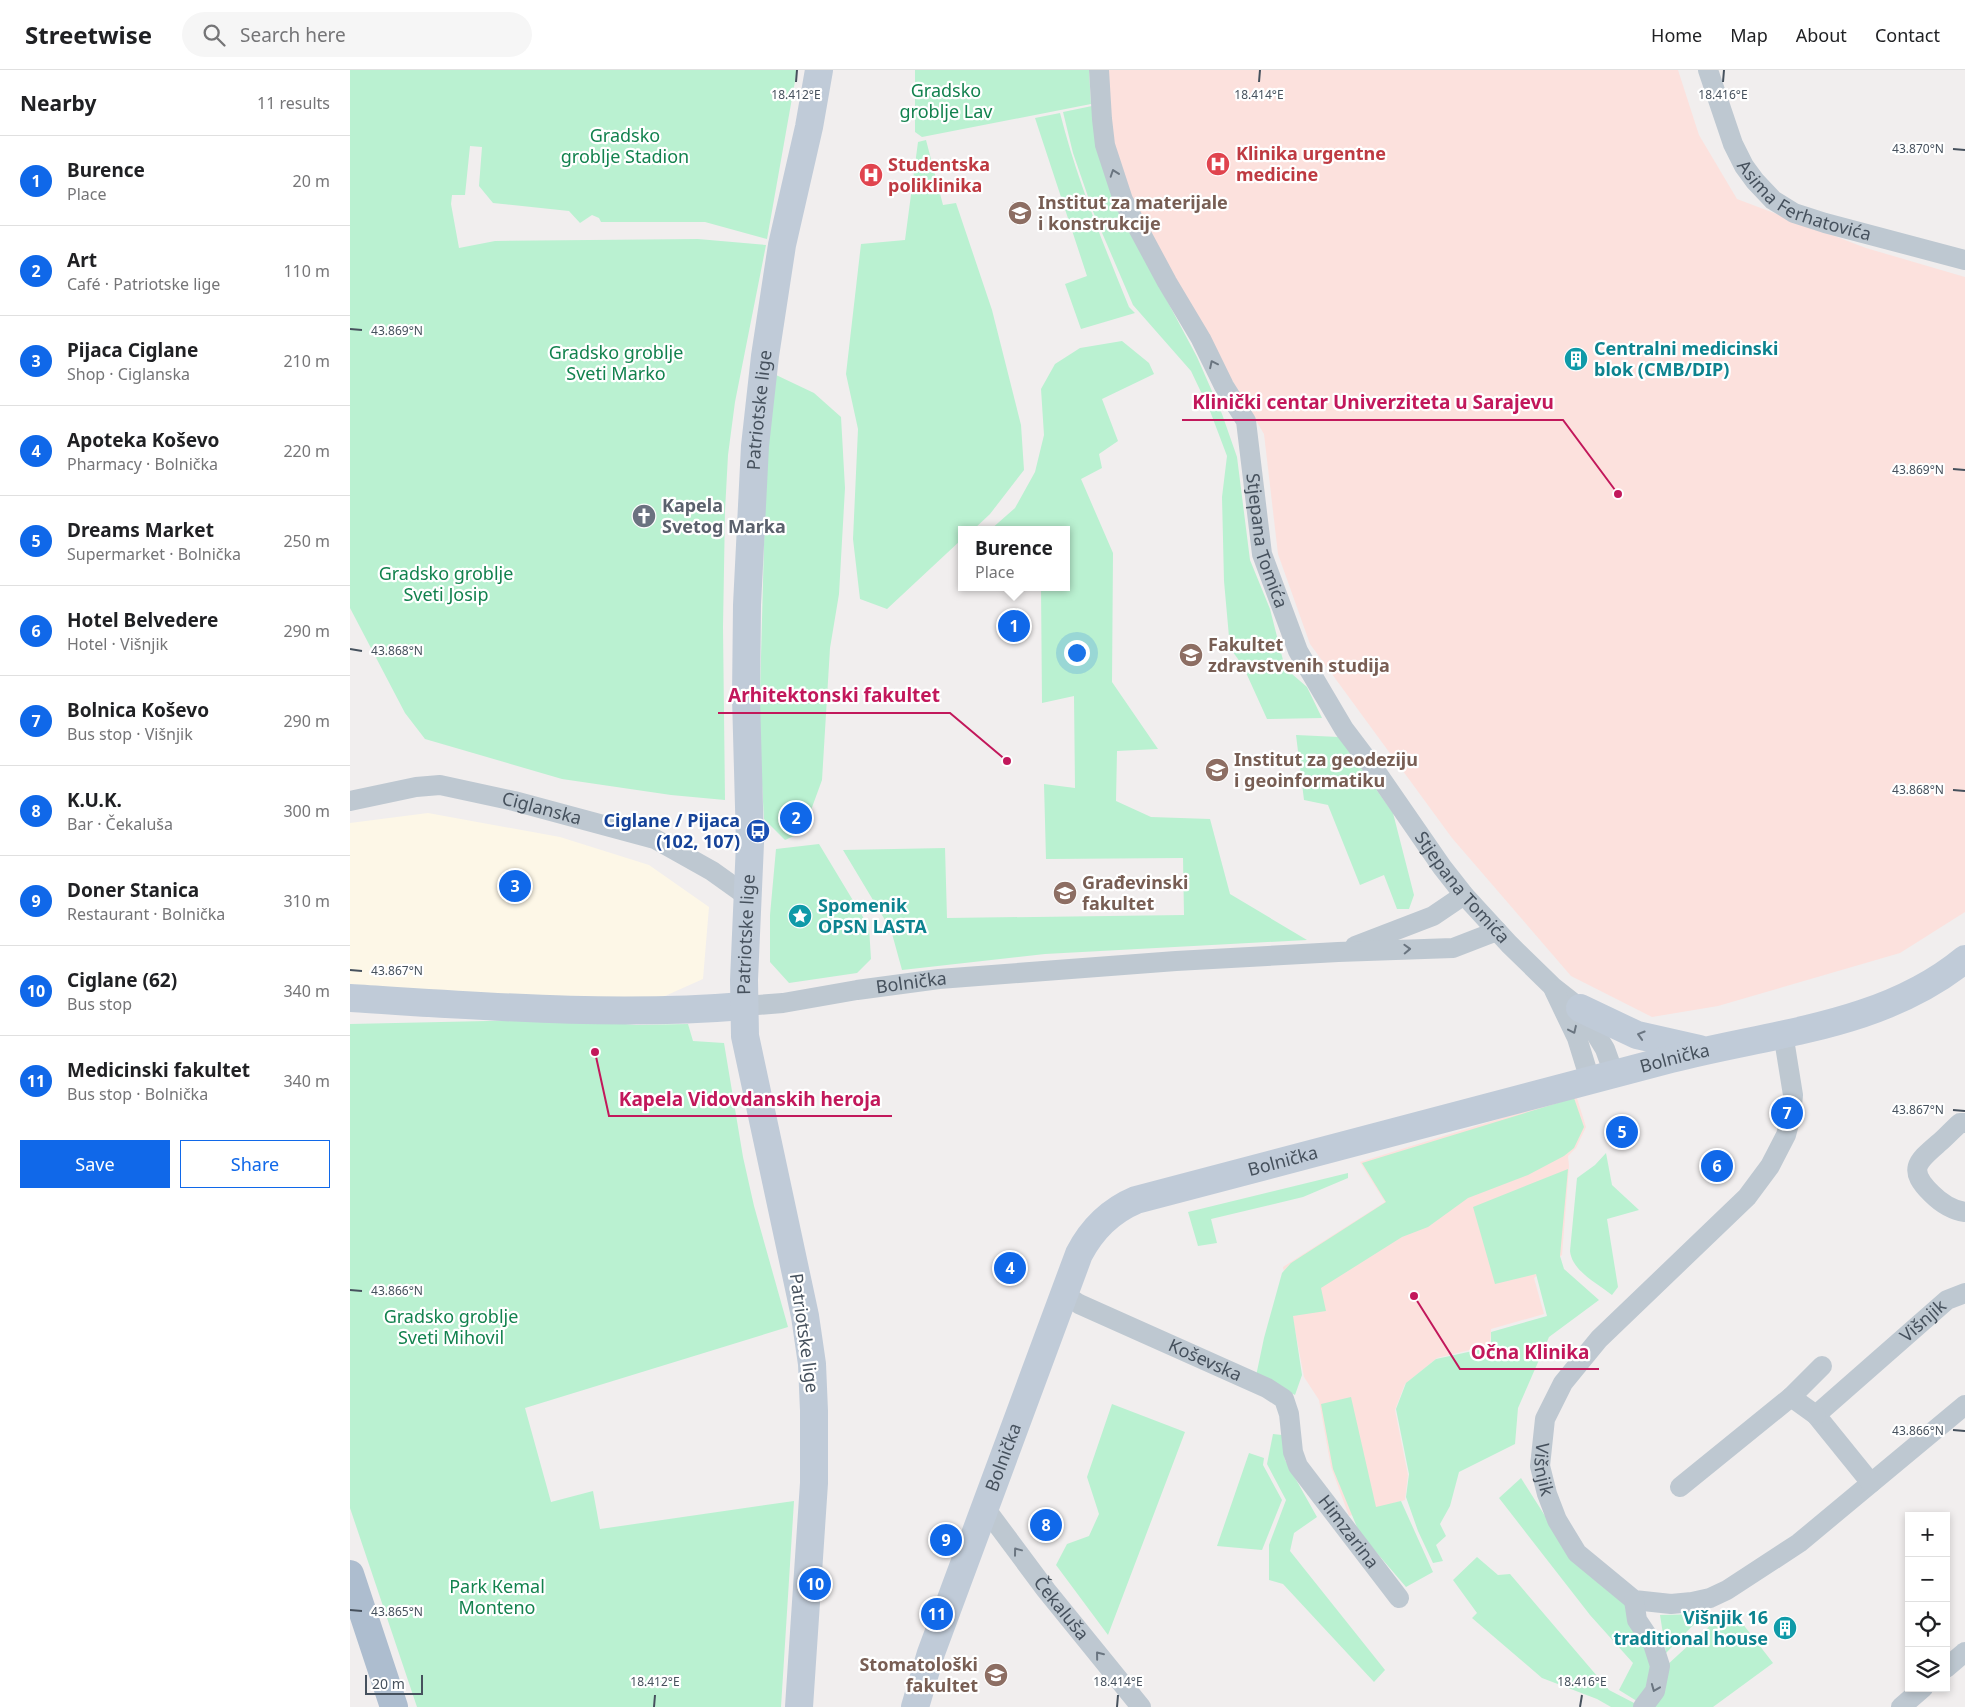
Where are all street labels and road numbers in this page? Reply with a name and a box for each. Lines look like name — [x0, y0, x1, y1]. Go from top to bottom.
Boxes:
street label: Asima Ferhatovića — [1732, 154, 1874, 246]
street label: Patriotske lige — [741, 348, 777, 471]
street label: Stjepana Tomića — [1241, 472, 1294, 611]
street label: Ciglanska — [500, 786, 584, 830]
street label: Stjepana Tomića — [1410, 826, 1516, 948]
street label: Patriotske lige — [731, 874, 760, 995]
street label: Bolnička — [874, 965, 948, 998]
street label: Bolnička — [1637, 1037, 1712, 1078]
street label: Bolnička — [1245, 1140, 1320, 1181]
street label: Patriotske lige — [785, 1272, 825, 1394]
street label: Višnjik — [1894, 1293, 1951, 1347]
street label: Koševska — [1165, 1333, 1246, 1386]
street label: Bolnička — [979, 1419, 1026, 1495]
street label: Višnjik — [1529, 1441, 1560, 1499]
street label: Himzarina — [1313, 1490, 1385, 1573]
street label: Čekaluša — [1029, 1571, 1095, 1645]

